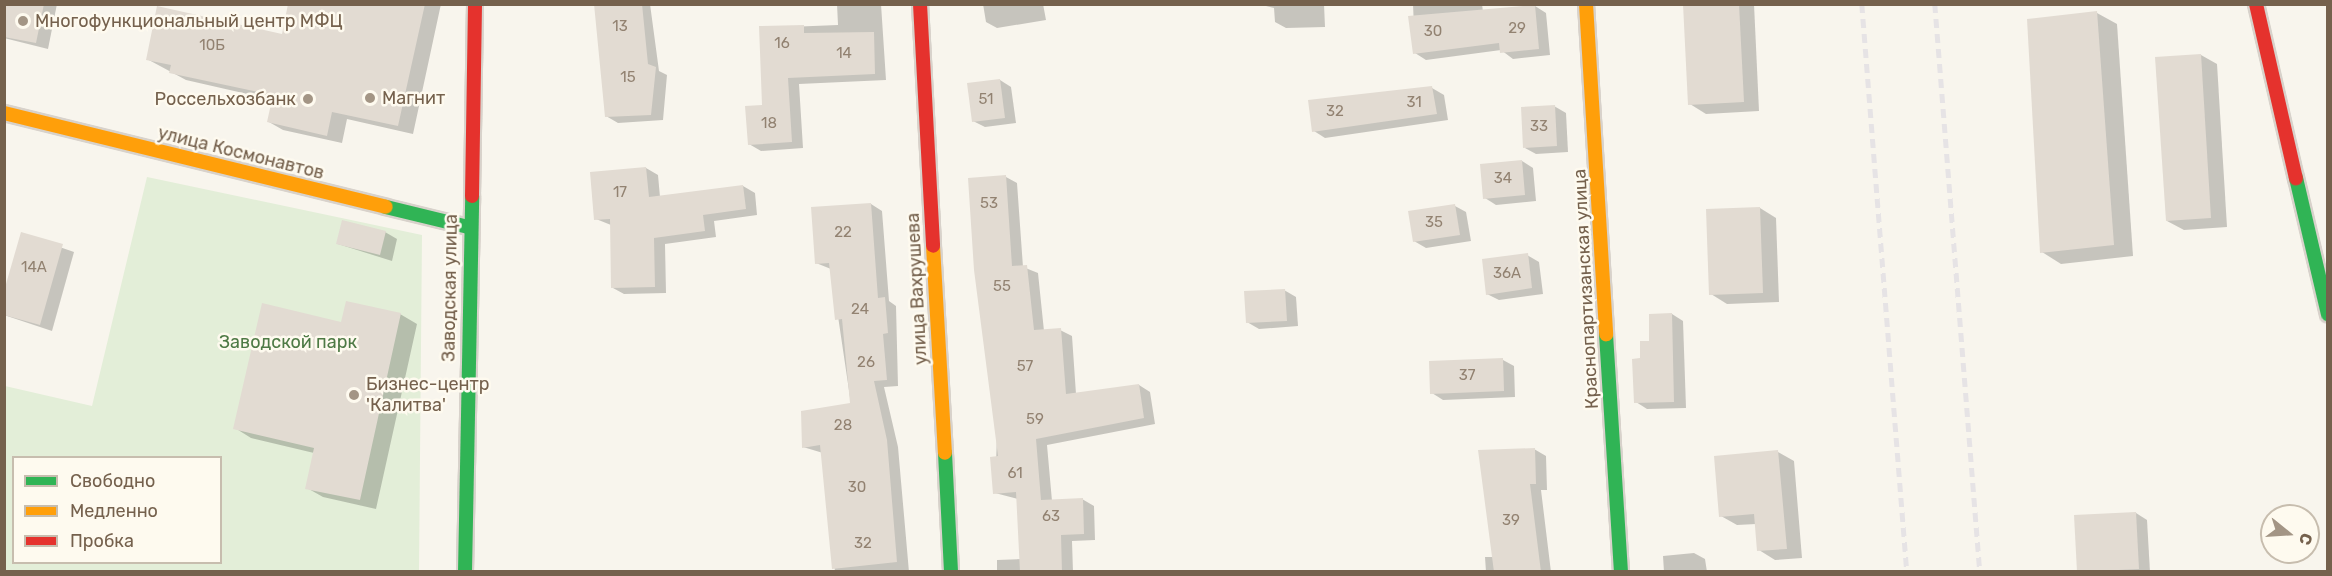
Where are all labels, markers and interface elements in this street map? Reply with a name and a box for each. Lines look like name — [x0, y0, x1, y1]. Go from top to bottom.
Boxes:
place label: Многофункциональный центр МФЦ — [35, 10, 343, 32]
marker: Многофункциональный центр МФЦ — [16, 14, 30, 28]
house number: 13 — [612, 18, 628, 36]
house number: 29 — [1508, 20, 1526, 38]
house number: 30 — [1424, 23, 1442, 41]
house number: 16 — [774, 35, 790, 53]
house number: 10Б — [199, 37, 225, 55]
house number: 14 — [836, 45, 852, 63]
house number: 15 — [620, 69, 636, 87]
place label: Магнит — [382, 87, 445, 109]
place label: Россельхозбанк — [155, 88, 296, 110]
marker: Магнит — [363, 91, 377, 105]
house number: 51 — [978, 91, 994, 109]
marker: Россельхозбанк — [301, 92, 315, 106]
house number: 31 — [1406, 94, 1422, 112]
house number: 32 — [1326, 103, 1344, 121]
house number: 18 — [761, 115, 777, 133]
house number: 33 — [1530, 118, 1548, 136]
street label: улица Космонавтов — [156, 122, 326, 184]
street label: Краснопартизанская улица — [1569, 168, 1603, 410]
house number: 34 — [1494, 170, 1512, 188]
house number: 17 — [613, 184, 627, 202]
house number: 53 — [980, 195, 998, 213]
street label: улица Вахрушева — [902, 212, 932, 366]
street label: Заводская улица — [438, 214, 462, 362]
house number: 35 — [1425, 214, 1443, 232]
house number: 22 — [834, 224, 852, 242]
house number: 14А — [21, 259, 47, 277]
house number: 36А — [1493, 265, 1521, 283]
house number: 55 — [993, 278, 1011, 296]
house number: 24 — [851, 301, 869, 319]
park label: Заводской парк — [219, 331, 357, 353]
house number: 26 — [857, 354, 875, 372]
house number: 57 — [1017, 358, 1033, 376]
house number: 37 — [1459, 367, 1475, 385]
place label: Бизнес-центр 'Калитва' — [366, 374, 489, 416]
marker: Бизнес-центр 'Калитва' — [347, 388, 361, 402]
house number: 59 — [1026, 411, 1044, 429]
house number: 28 — [834, 417, 852, 435]
legend — [12, 456, 222, 564]
house number: 61 — [1007, 465, 1023, 483]
text: Свободно — [70, 470, 155, 492]
house number: 30 — [848, 479, 866, 497]
text: Медленно — [70, 500, 158, 522]
north arrow — [2260, 504, 2320, 564]
house number: 63 — [1042, 508, 1060, 526]
house number: 39 — [1502, 512, 1520, 530]
text: Пробка — [70, 530, 134, 552]
text: С — [2295, 531, 2316, 547]
house number: 32 — [854, 535, 872, 553]

